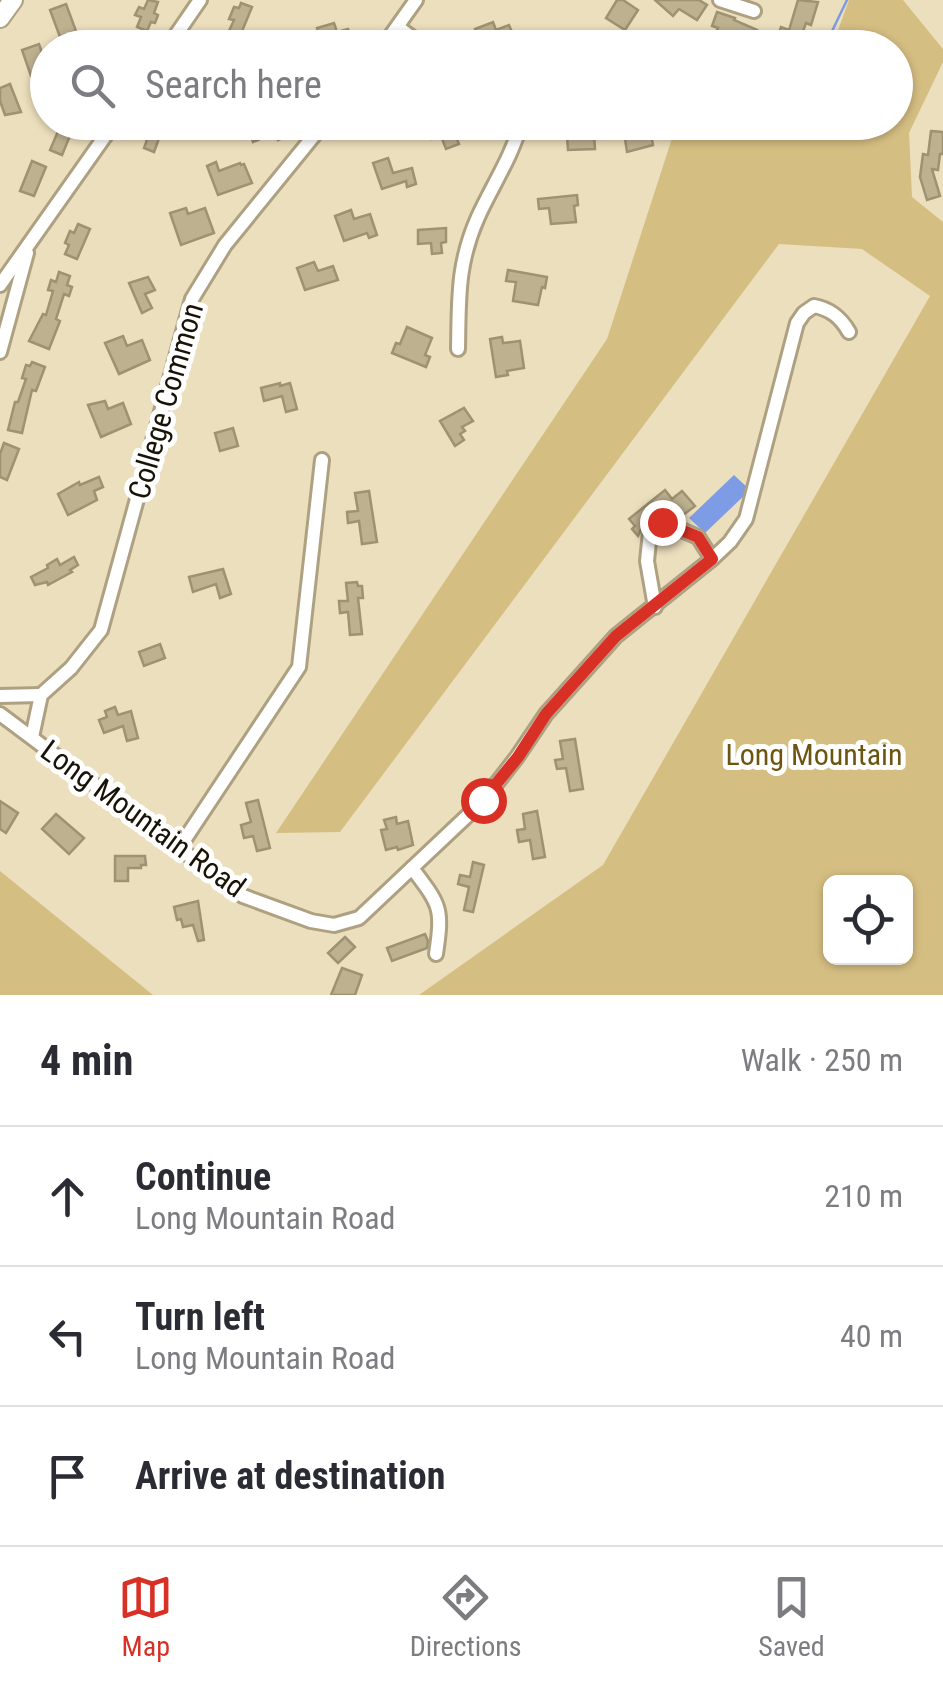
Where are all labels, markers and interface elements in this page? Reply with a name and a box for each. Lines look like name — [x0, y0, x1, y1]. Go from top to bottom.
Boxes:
search box — [30, 30, 913, 140]
icon: search — [65, 58, 120, 113]
text: Search here — [145, 63, 322, 107]
street label: College Common — [121, 299, 210, 503]
route end — [640, 500, 686, 546]
street label: Long Mountain Road — [34, 733, 252, 904]
park label: Long Mountain — [726, 737, 902, 772]
route start — [461, 778, 507, 824]
map controls — [823, 875, 913, 965]
button: locate — [823, 875, 913, 965]
text: 4 min — [40, 1036, 133, 1085]
text: Walk · 250 m — [741, 1041, 903, 1079]
text: Continue — [135, 1155, 271, 1199]
icon: ahead — [40, 1169, 95, 1224]
text: 210 m — [824, 1177, 903, 1215]
text: Long Mountain Road — [135, 1199, 395, 1237]
text: Turn left — [135, 1295, 265, 1339]
icon: left — [40, 1309, 95, 1364]
text: 40 m — [840, 1317, 903, 1355]
text: Long Mountain Road — [135, 1339, 395, 1377]
icon: arrive — [40, 1449, 95, 1504]
text: Arrive at destination — [135, 1454, 445, 1498]
tab: Map — [118, 1570, 173, 1663]
tab: Directions — [410, 1570, 522, 1663]
tab: Saved — [758, 1570, 825, 1663]

